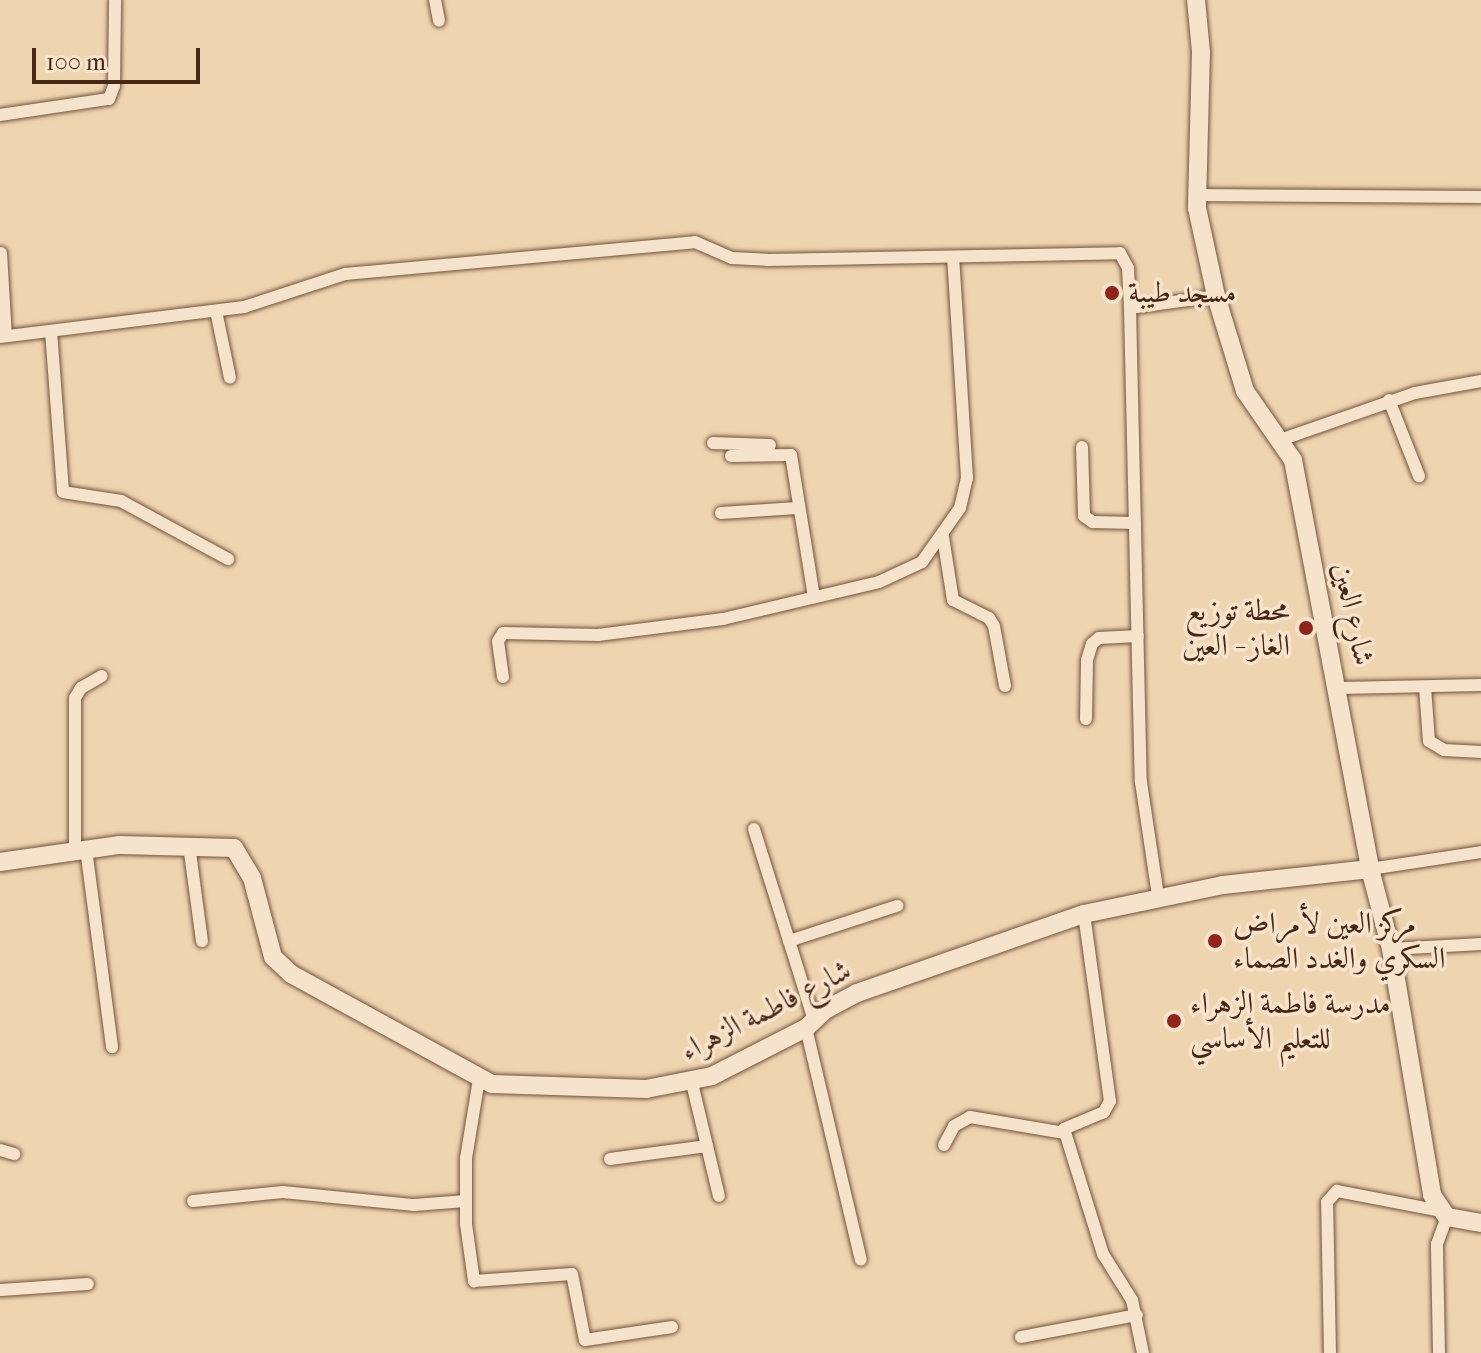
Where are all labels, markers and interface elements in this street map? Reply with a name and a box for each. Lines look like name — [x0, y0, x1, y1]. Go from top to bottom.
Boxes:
scale bar — [36, 32, 204, 82]
text: 100 m — [46, 48, 106, 76]
place label: مسجد طيبة — [1128, 275, 1236, 311]
marker: مسجد طيبة — [1103, 284, 1121, 302]
street label: شارع العين — [1325, 559, 1381, 669]
place label: محطة توزيع الغاز - العين — [1182, 593, 1290, 664]
marker: محطة توزيع الغاز - العين — [1297, 619, 1315, 637]
place label: مركز العين لأمراض السكري والغدد الصماء — [1233, 906, 1445, 976]
marker: مركز العين لأمراض السكري والغدد الصماء — [1204, 930, 1226, 952]
street label: شارع فاطمة الزهراء — [675, 953, 857, 1069]
place label: مدرسة فاطمة الزهراء للتعليم الأساسي — [1190, 986, 1391, 1056]
marker: مدرسة فاطمة الزهراء للتعليم الأساسي — [1165, 1012, 1183, 1030]

